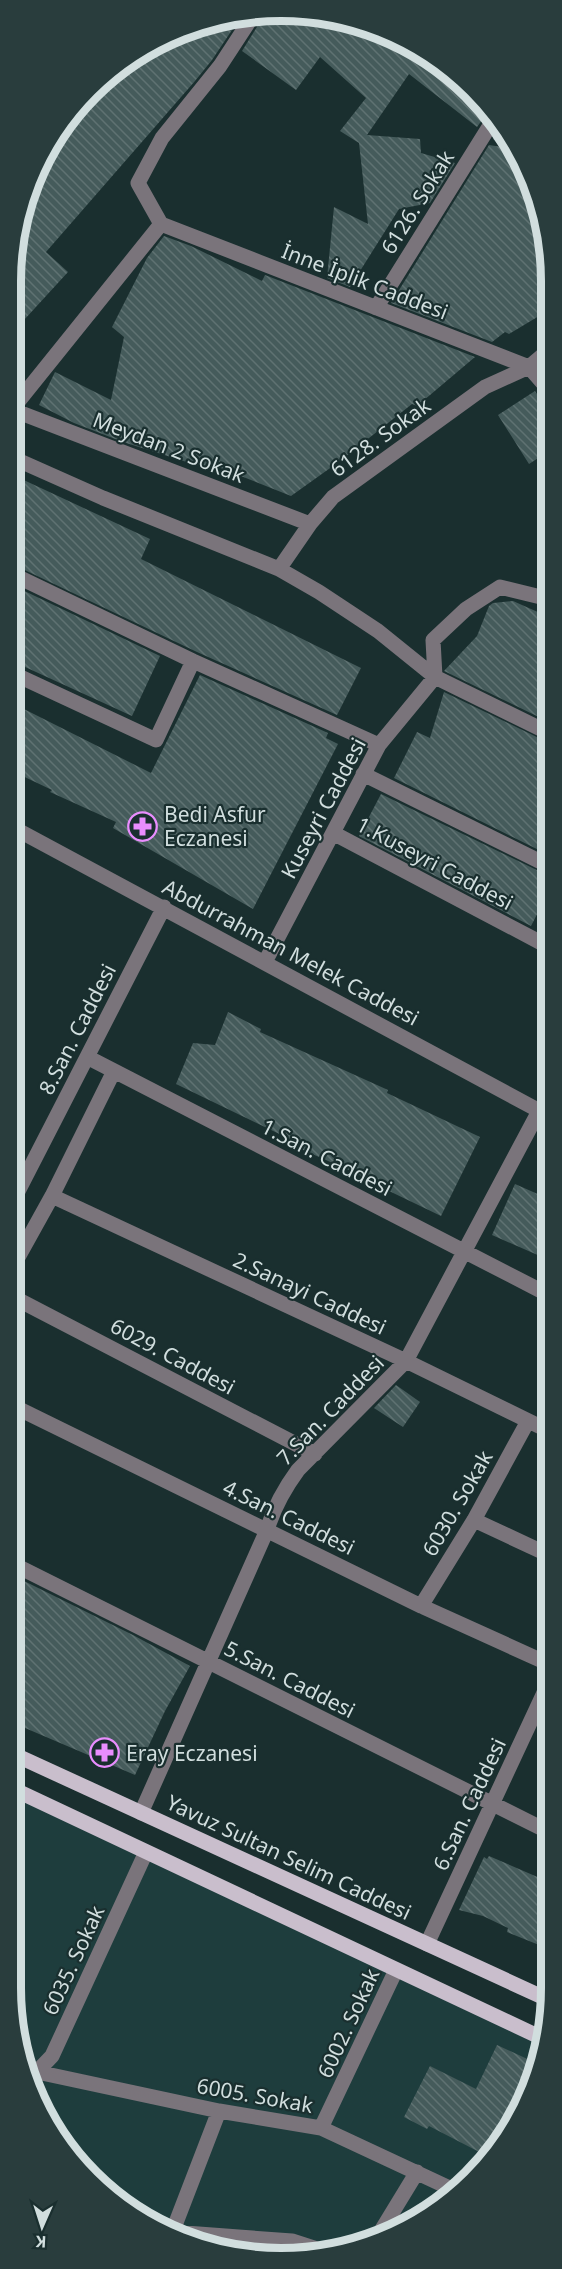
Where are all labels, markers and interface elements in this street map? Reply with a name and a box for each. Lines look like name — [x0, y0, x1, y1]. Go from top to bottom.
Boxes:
street label: 6126. Sokak — [374, 144, 460, 259]
street label: İnne İplik Caddesi — [278, 236, 452, 326]
street label: 6128. Sokak — [324, 391, 436, 483]
street label: Meydan 2 Sokak — [89, 405, 250, 489]
street label: Kuseyri Caddesi — [274, 733, 372, 883]
place label: Bedi Asfur Eczanesi — [164, 800, 266, 852]
pharmacy icon: Bedi Asfur Eczanesi — [127, 810, 159, 842]
street label: 1.Kuseyri Caddesi — [352, 810, 518, 916]
street label: Abdurrahman Melek Caddesi — [158, 872, 424, 1032]
street label: 8.San. Caddesi — [32, 959, 122, 1099]
street label: 1.San. Caddesi — [257, 1112, 397, 1202]
street label: 2.Sanayi Caddesi — [229, 1245, 391, 1341]
street label: 6029. Caddesi — [106, 1311, 240, 1401]
street label: 7.San. Caddesi — [270, 1349, 390, 1471]
street label: 6030. Sokak — [415, 1444, 499, 1561]
street label: 4.San. Caddesi — [218, 1473, 360, 1561]
street label: 5.San. Caddesi — [220, 1634, 360, 1724]
street label: 6.San. Caddesi — [426, 1733, 512, 1875]
pharmacy icon: Eray Eczanesi — [89, 1737, 121, 1769]
place label: Eray Eczanesi — [126, 1739, 258, 1767]
street label: Yavuz Sultan Selim Caddesi — [162, 1788, 416, 1926]
street label: 6035. Sokak — [35, 1900, 111, 2019]
street label: 6002. Sokak — [310, 1963, 386, 2082]
street label: 6005. Sokak — [195, 2071, 316, 2119]
north arrow — [12, 2197, 72, 2257]
text: K — [35, 2231, 47, 2253]

